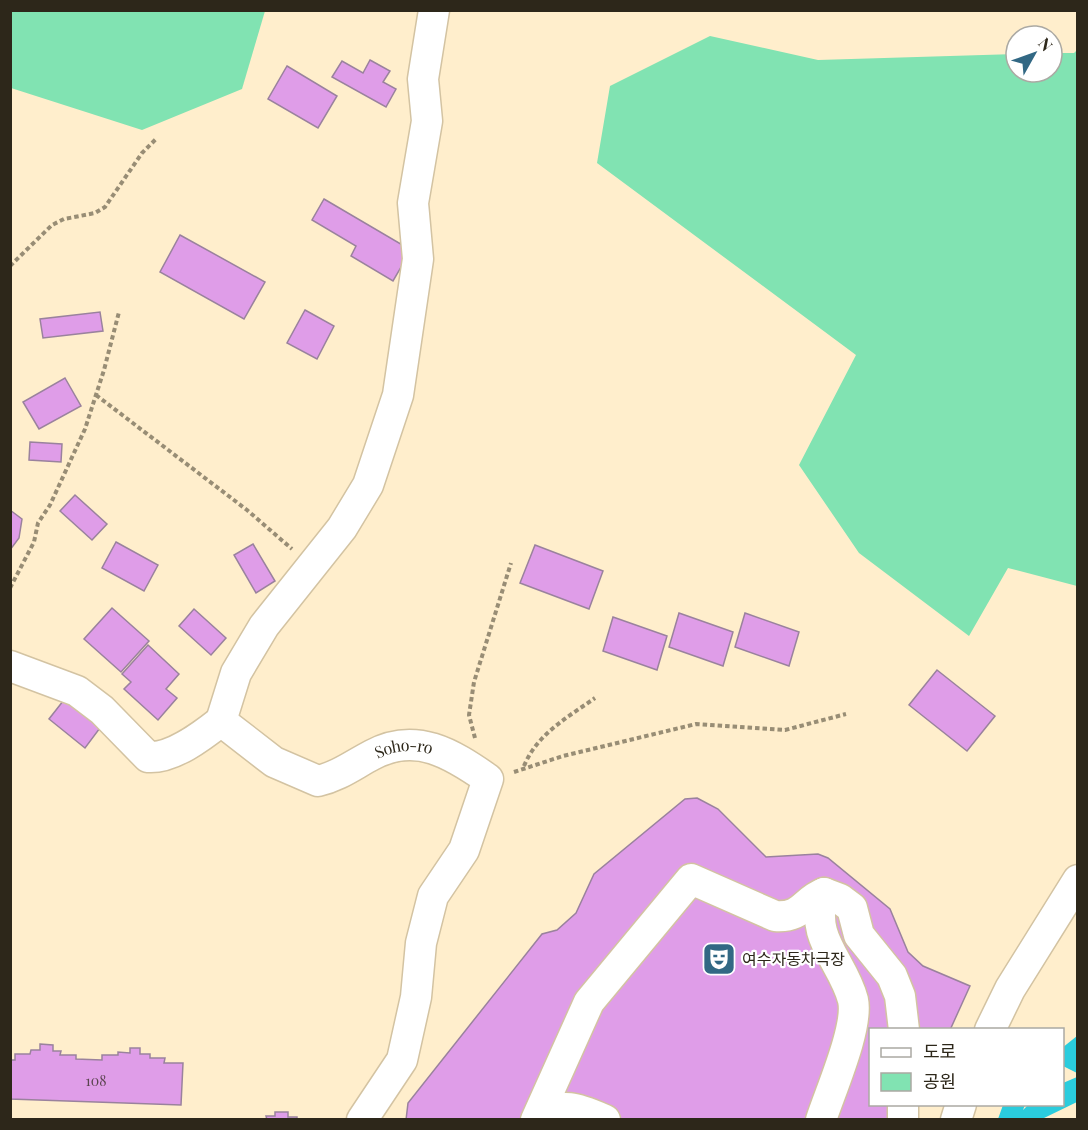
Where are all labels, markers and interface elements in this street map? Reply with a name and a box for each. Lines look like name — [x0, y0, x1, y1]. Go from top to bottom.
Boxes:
north arrow — [1004, 24, 1064, 84]
text: N — [1034, 33, 1058, 56]
street label: Soho-ro — [371, 734, 436, 762]
theatre icon: 여수자동차극장 — [701, 941, 737, 977]
place label: 여수자동차극장 — [742, 948, 845, 969]
legend — [869, 1028, 1064, 1106]
text: 도로 — [923, 1039, 956, 1063]
text: 공원 — [923, 1069, 956, 1093]
house number: 108 — [86, 1071, 106, 1090]

